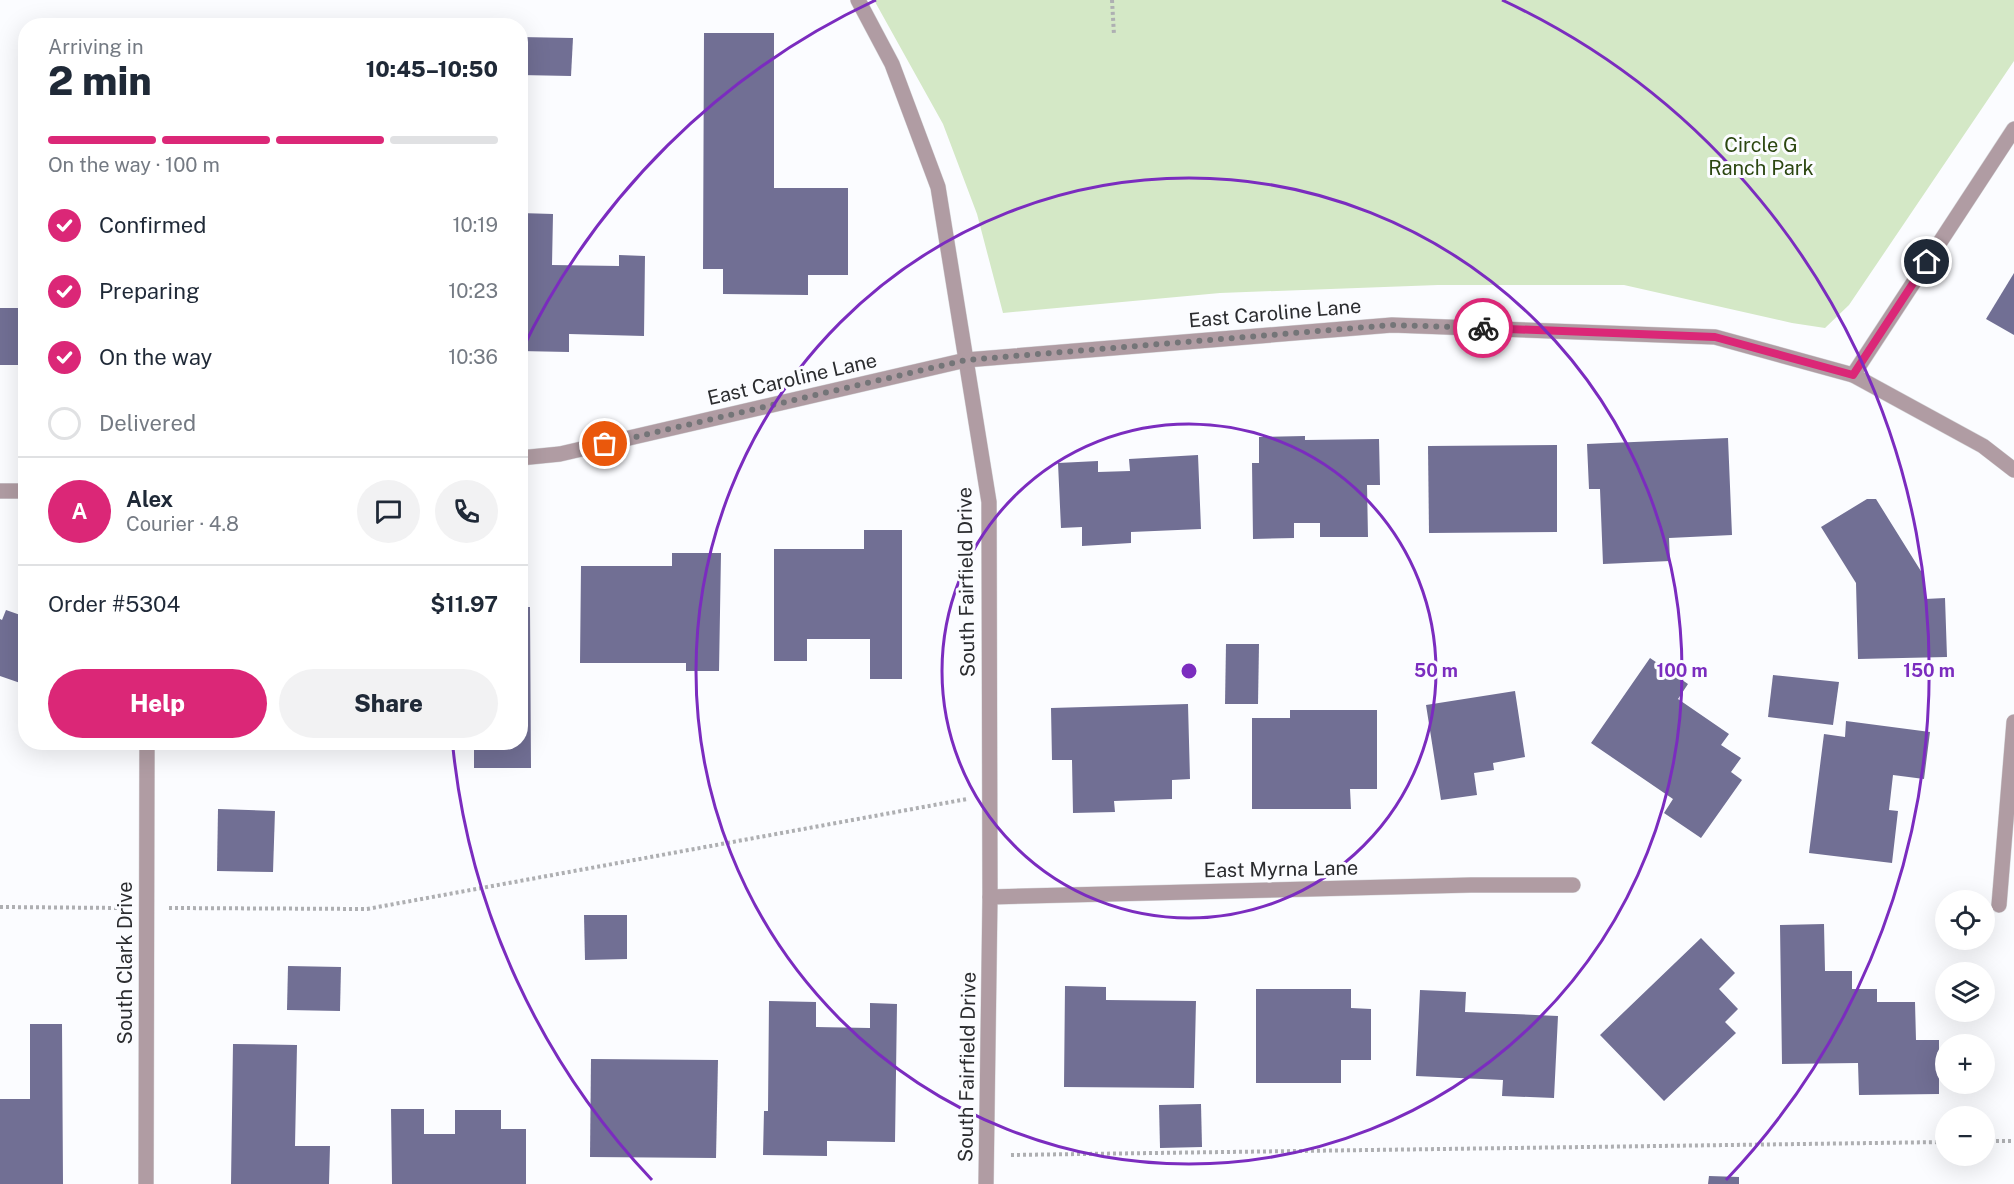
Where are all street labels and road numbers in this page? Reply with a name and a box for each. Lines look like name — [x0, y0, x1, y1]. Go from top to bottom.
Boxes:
street label: East Caroline Lane — [1188, 293, 1362, 333]
street label: East Caroline Lane — [705, 348, 879, 410]
street label: South Fairfield Drive — [952, 487, 980, 677]
street label: East Myrna Lane — [1204, 856, 1358, 882]
street label: South Clark Drive — [113, 881, 137, 1045]
street label: South Fairfield Drive — [953, 972, 981, 1162]

